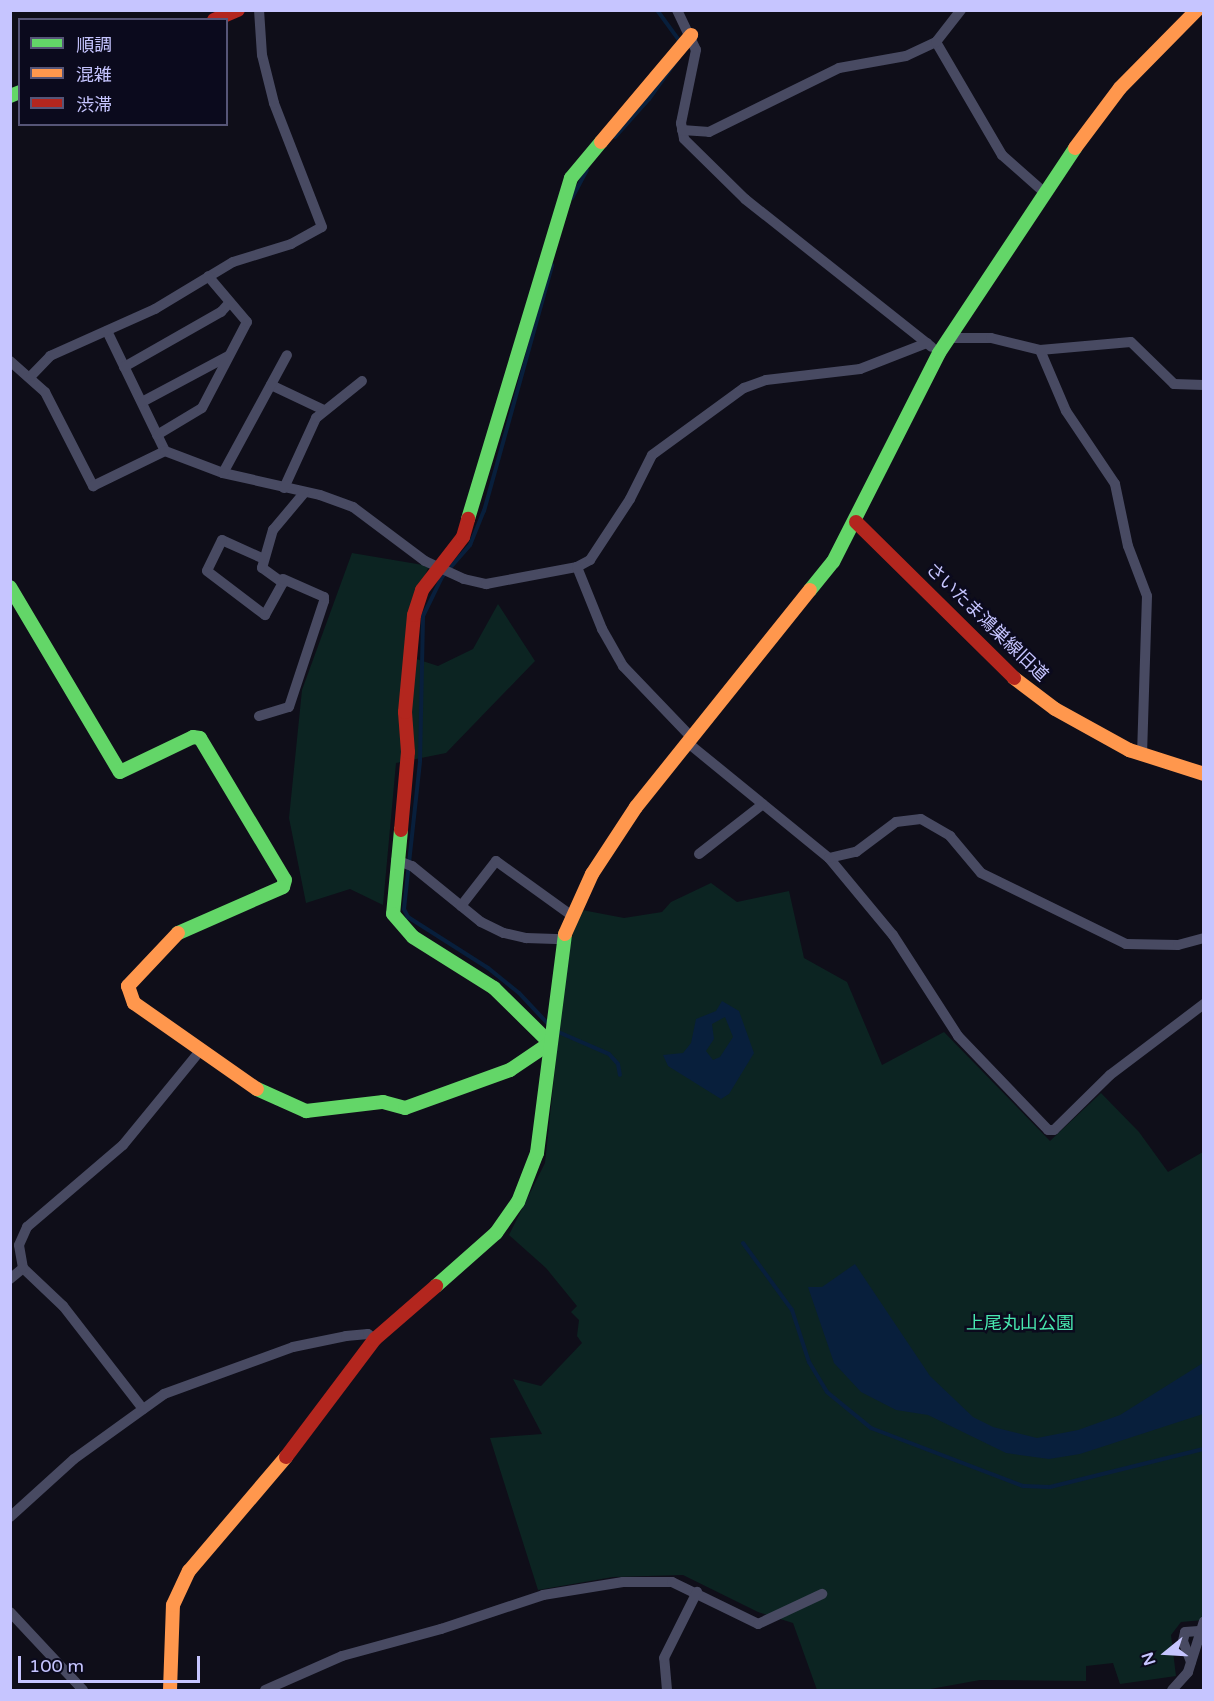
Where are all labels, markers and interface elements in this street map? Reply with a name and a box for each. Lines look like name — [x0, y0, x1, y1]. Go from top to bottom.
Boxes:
legend — [18, 18, 228, 126]
text: 順調 — [76, 34, 112, 56]
text: 混雑 — [76, 64, 112, 86]
text: 渋滞 — [76, 94, 112, 116]
street label: さいたま鴻巣線旧道 — [921, 558, 1053, 686]
park label: 上尾丸山公園 — [966, 1312, 1074, 1334]
north arrow — [1136, 1623, 1196, 1683]
scale bar — [21, 1644, 202, 1682]
text: N — [1137, 1649, 1160, 1668]
text: 100 m — [29, 1655, 84, 1677]

